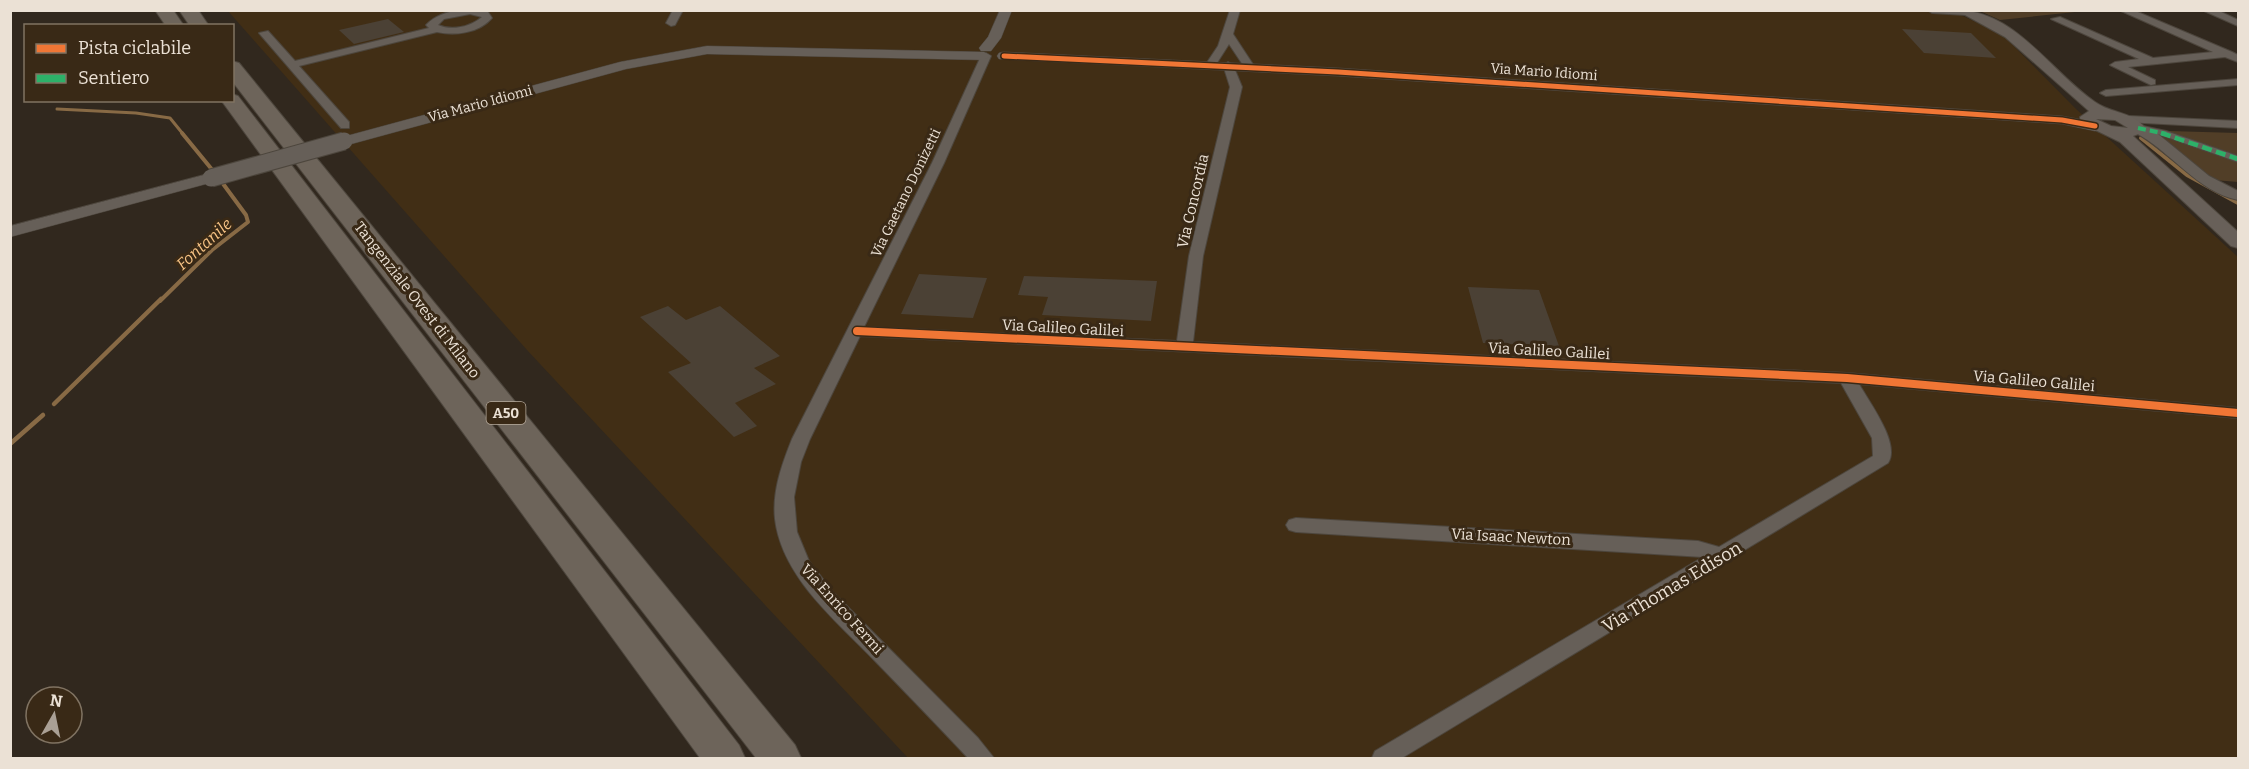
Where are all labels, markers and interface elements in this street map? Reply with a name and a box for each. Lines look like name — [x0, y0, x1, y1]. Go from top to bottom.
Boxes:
legend — [24, 24, 234, 102]
text: Pista ciclabile — [78, 37, 191, 59]
street label: Via Mario Idiomi — [1490, 60, 1598, 84]
text: Sentiero — [78, 67, 149, 89]
street label: Via Mario Idiomi — [426, 82, 534, 126]
street label: Via Gaetano Donizetti — [867, 126, 945, 260]
street label: Via Concordia — [1173, 152, 1213, 250]
water label: Fontanile — [172, 214, 236, 274]
street label: Tangenziale Ovest di Milano — [350, 218, 484, 382]
street label: Via Galileo Galilei — [1002, 316, 1125, 340]
street label: Via Galileo Galilei — [1488, 339, 1611, 363]
street label: Via Galileo Galilei — [1972, 367, 2096, 395]
road number: A50 — [486, 402, 526, 424]
street label: Via Isaac Newton — [1451, 525, 1572, 549]
street label: Via Thomas Edison — [1598, 536, 1746, 637]
street label: Via Enrico Fermi — [797, 560, 888, 658]
north arrow — [24, 685, 84, 745]
text: N — [49, 690, 64, 711]

